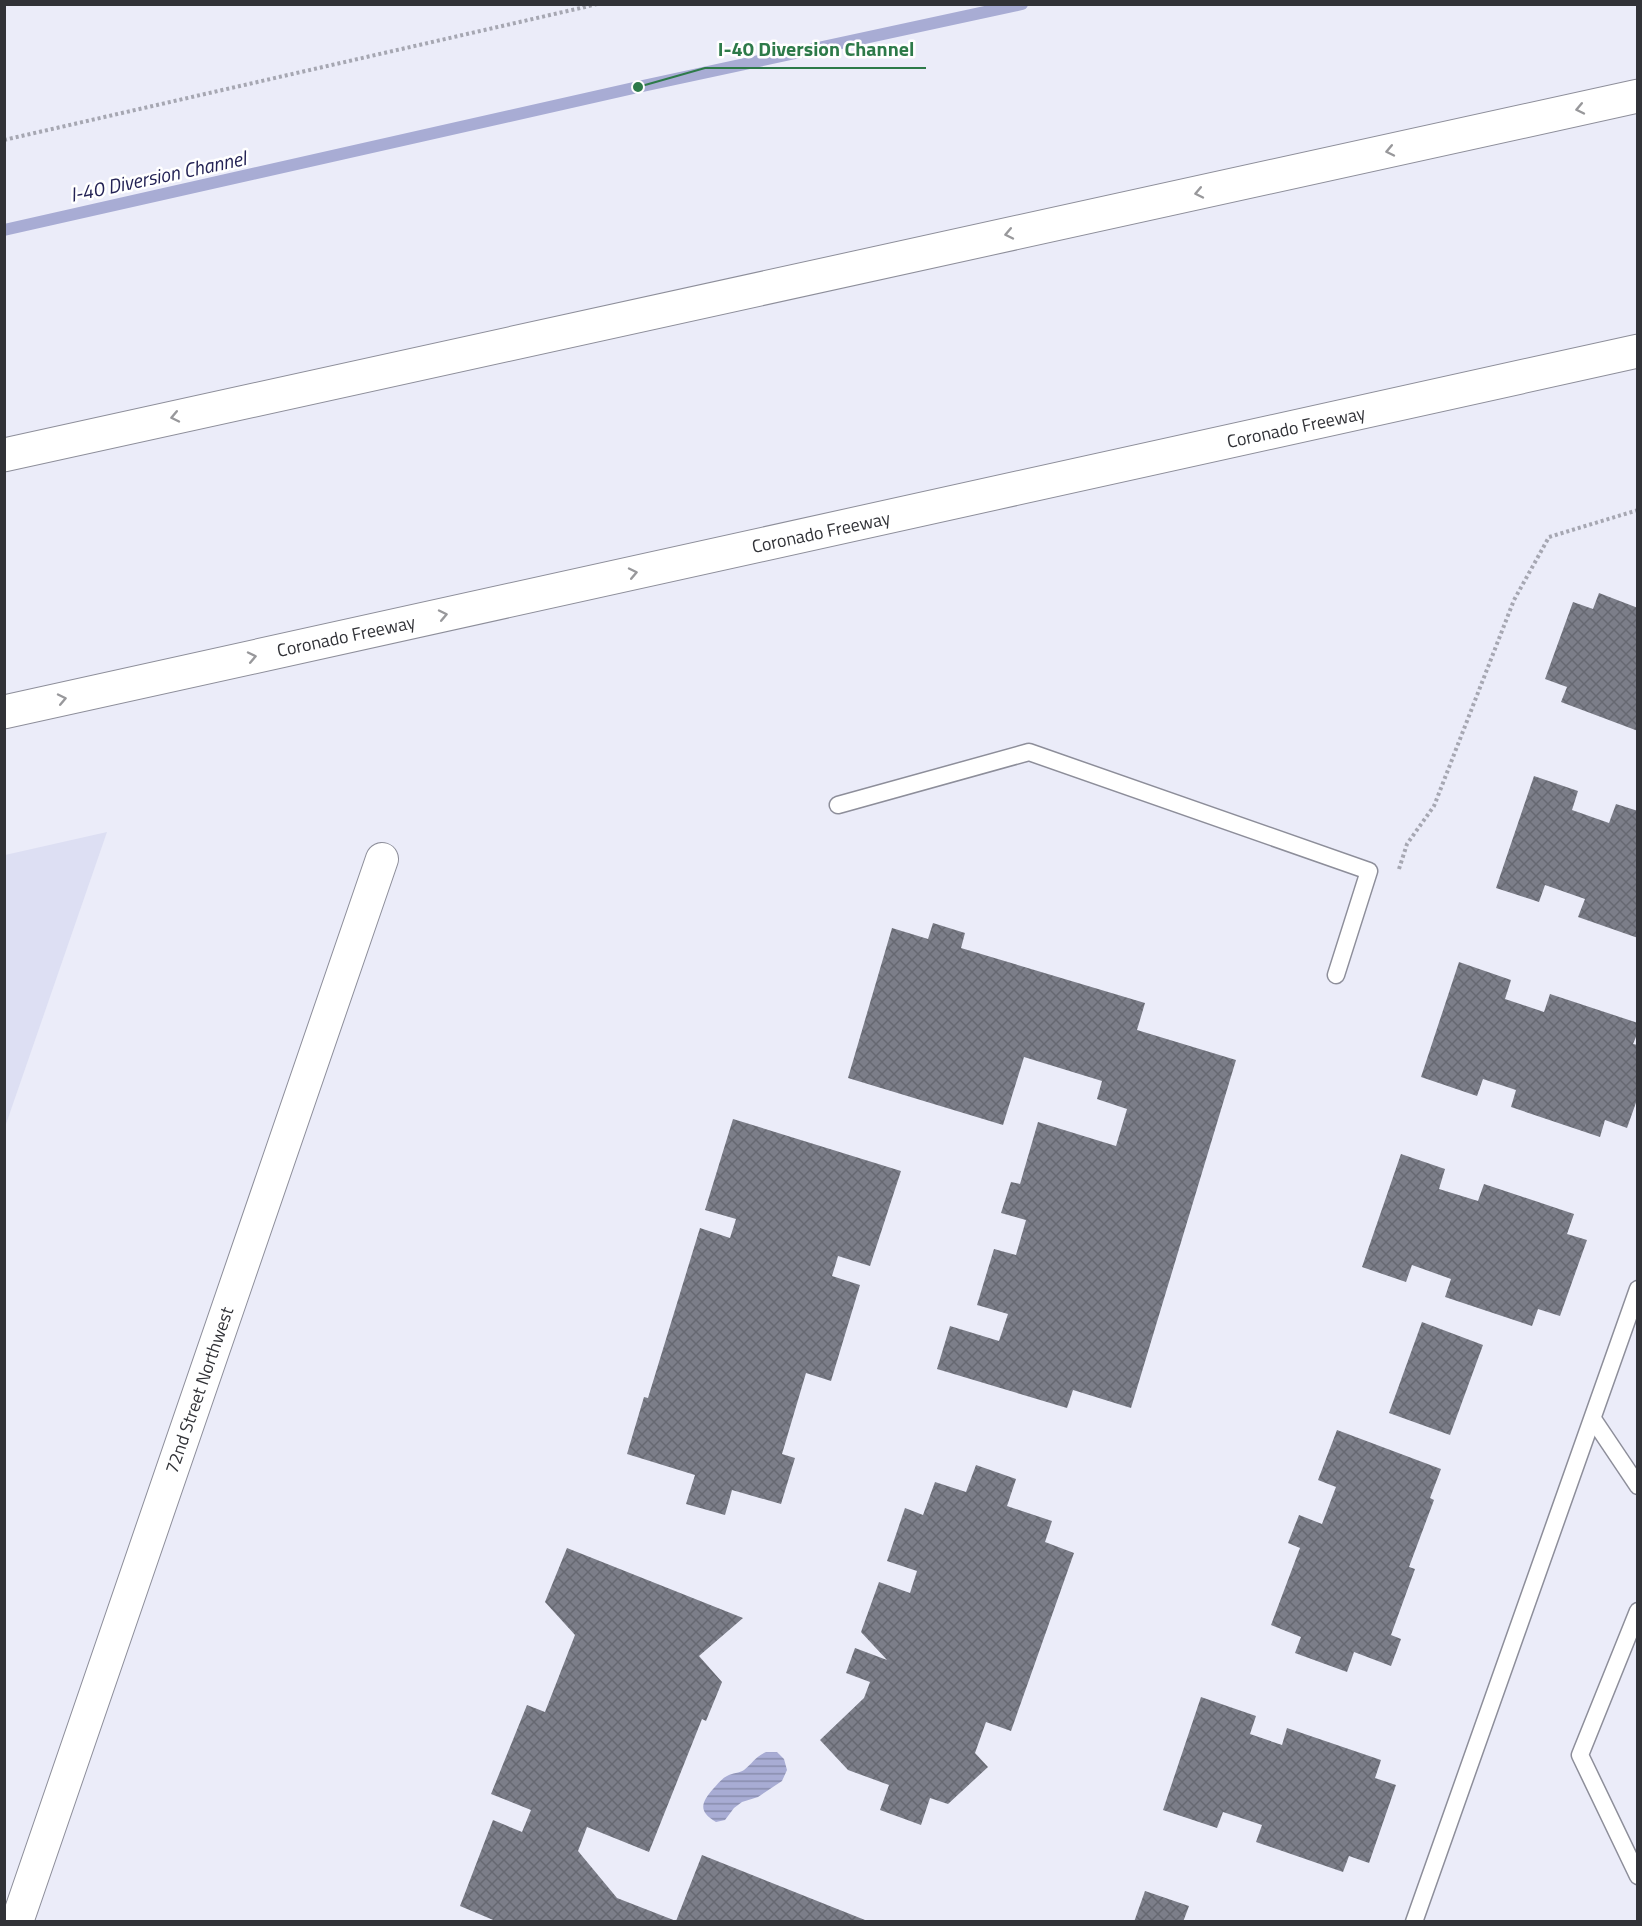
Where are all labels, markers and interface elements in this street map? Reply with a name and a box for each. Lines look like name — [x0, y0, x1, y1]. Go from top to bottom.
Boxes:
callout: I-40 Diversion Channel — [705, 30, 926, 68]
text: I-40 Diversion Channel — [718, 33, 914, 64]
one-way arrow — [1576, 102, 1586, 115]
water label: I-40 Diversion Channel — [67, 142, 252, 210]
one-way arrow — [1385, 143, 1395, 156]
one-way arrow — [1195, 185, 1205, 198]
one-way arrow — [1004, 227, 1014, 240]
street label: Coronado Freeway — [1224, 399, 1368, 455]
one-way arrow — [171, 410, 181, 423]
street label: Coronado Freeway — [749, 504, 893, 560]
one-way arrow — [628, 567, 638, 580]
street label: Coronado Freeway — [274, 608, 418, 664]
one-way arrow — [437, 609, 447, 622]
one-way arrow — [247, 651, 257, 664]
one-way arrow — [56, 693, 66, 706]
street label: 72nd Street Northwest — [158, 1302, 240, 1477]

